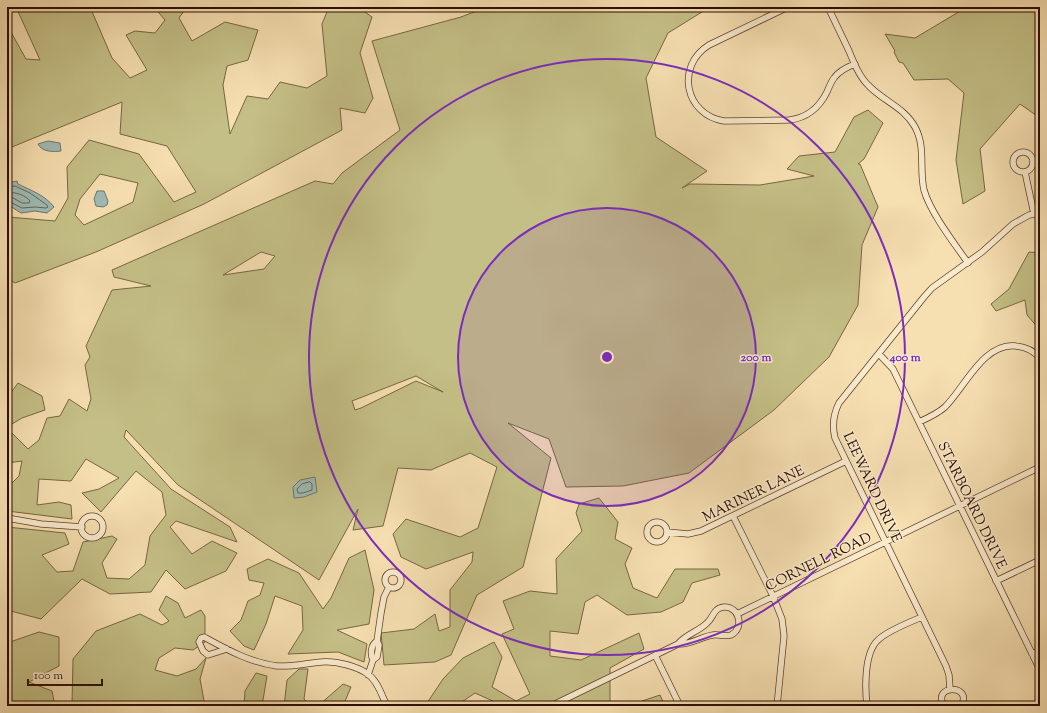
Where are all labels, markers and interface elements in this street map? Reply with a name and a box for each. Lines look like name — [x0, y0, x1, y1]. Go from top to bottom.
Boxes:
text: 200 m — [741, 349, 771, 367]
text: 400 m — [888, 349, 921, 367]
centre of rings — [600, 350, 614, 364]
street label: LEEWARD DRIVE — [837, 429, 906, 547]
street label: STARBOARD DRIVE — [932, 439, 1011, 573]
street label: MARINER LANE — [700, 461, 809, 528]
street label: CORNELL ROAD — [762, 528, 875, 597]
scale bar — [28, 661, 102, 687]
text: 100 m — [34, 667, 63, 685]

